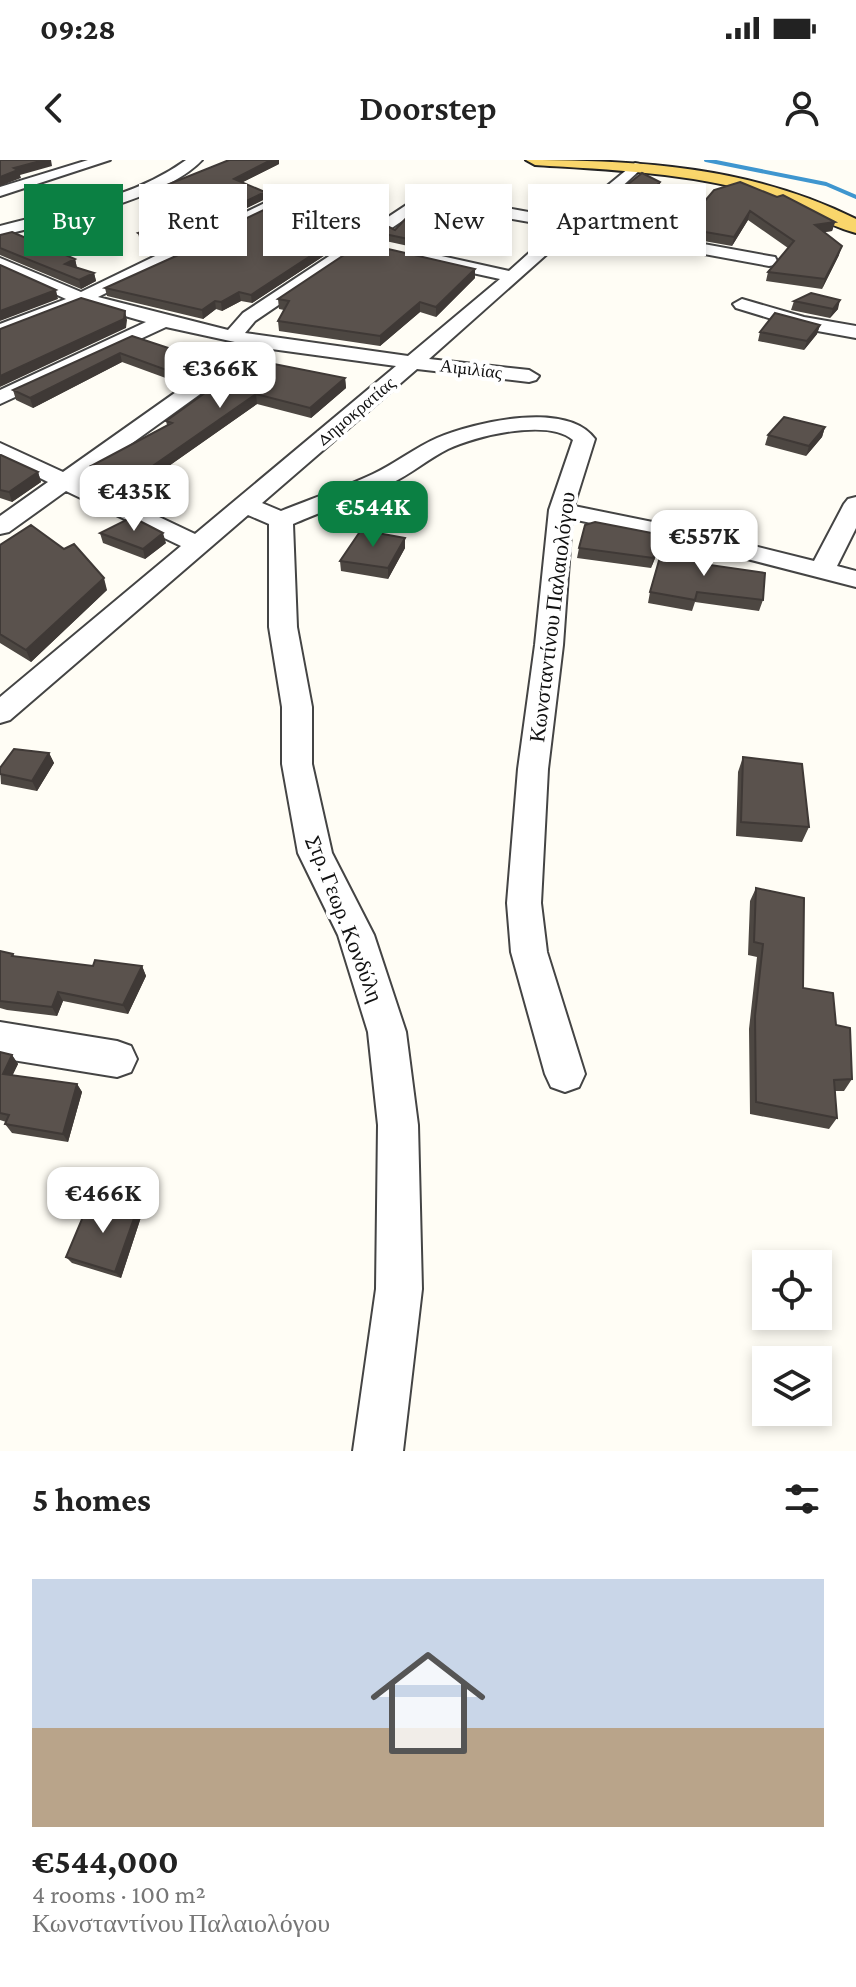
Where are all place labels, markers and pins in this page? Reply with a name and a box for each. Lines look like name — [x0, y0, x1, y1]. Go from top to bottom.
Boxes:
pin: €366K — [164, 342, 276, 410]
pin: €435K — [78, 465, 190, 533]
pin: €544K — [317, 481, 429, 549]
pin: €557K — [648, 510, 760, 578]
pin: €466K — [47, 1167, 159, 1235]

